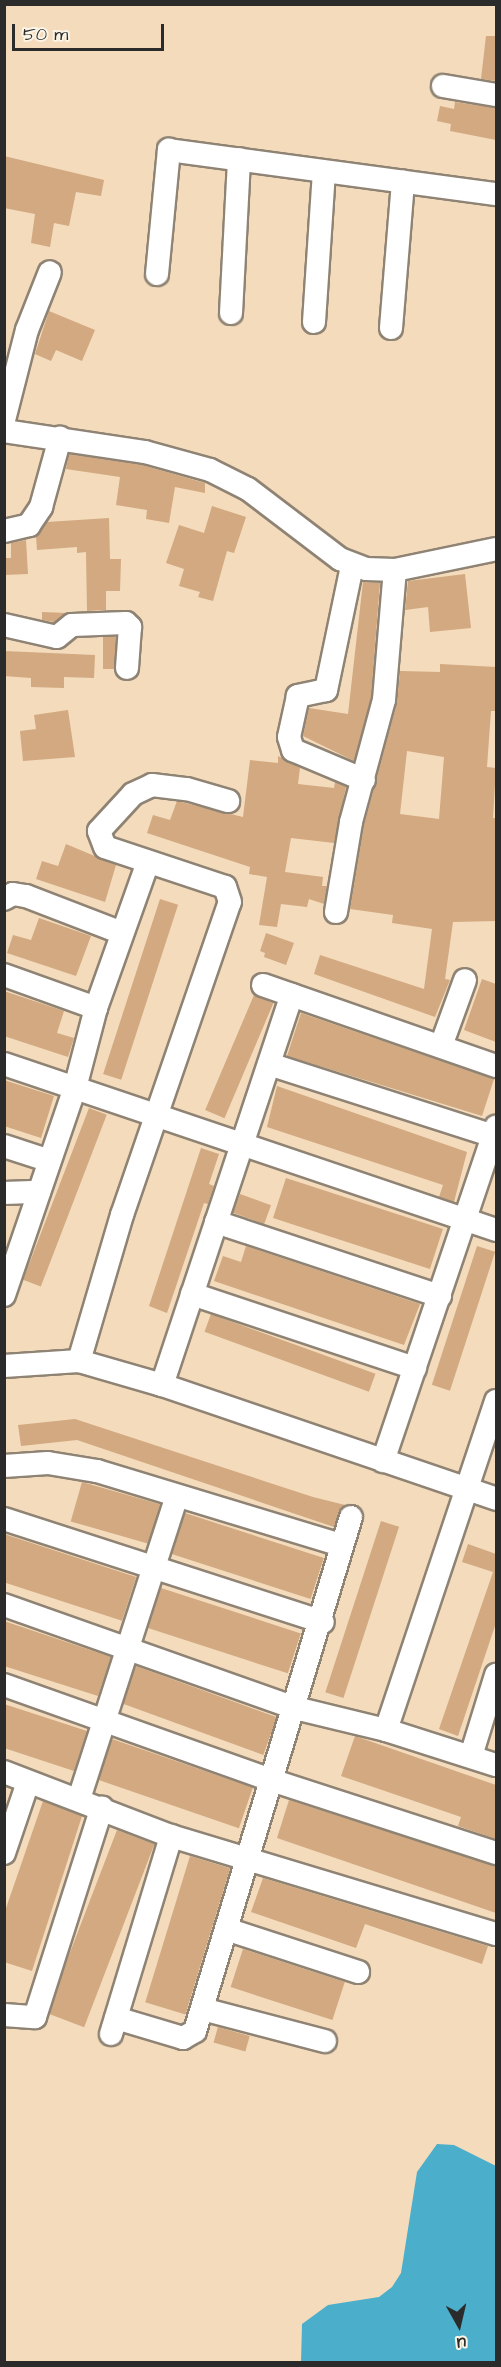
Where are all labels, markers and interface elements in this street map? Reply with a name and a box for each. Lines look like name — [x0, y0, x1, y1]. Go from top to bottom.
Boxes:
scale bar — [15, 12, 166, 50]
text: 50 m — [23, 22, 68, 47]
north arrow — [429, 2295, 489, 2355]
text: U — [456, 2331, 467, 2354]

